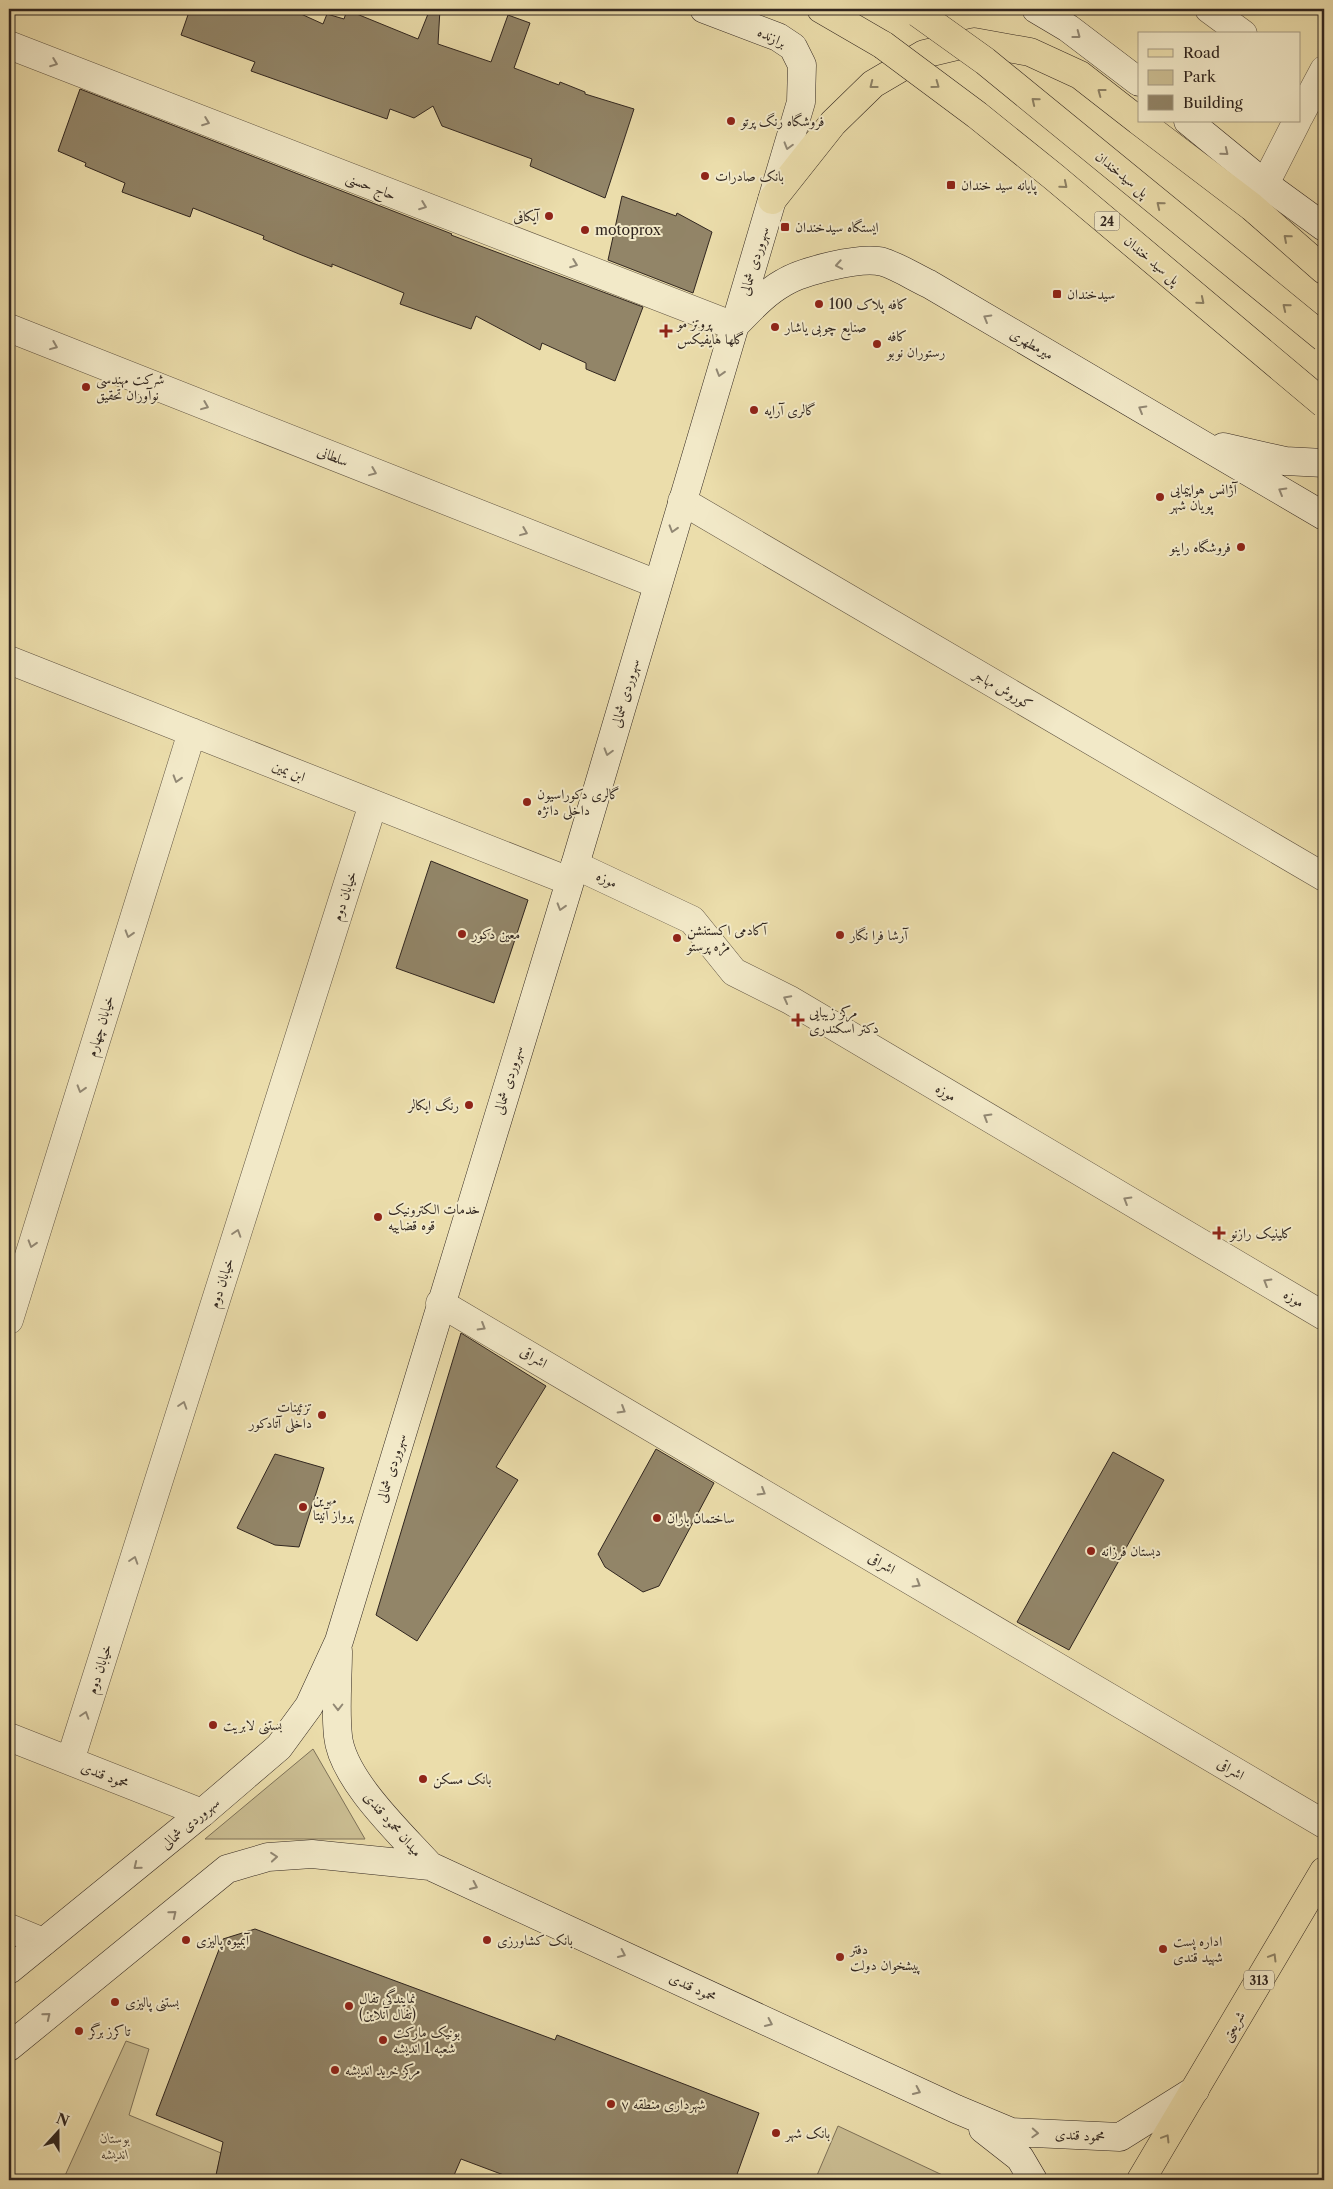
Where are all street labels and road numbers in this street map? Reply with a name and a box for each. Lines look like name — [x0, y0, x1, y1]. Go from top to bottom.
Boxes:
street label: برازنده — [755, 22, 790, 52]
street label: پل سیدخندان — [1090, 147, 1153, 203]
street label: حاج حسنی — [342, 168, 398, 207]
road number: 24 — [1094, 212, 1120, 230]
street label: سهروردی شمالی — [735, 224, 774, 298]
street label: پل سید خندان — [1119, 231, 1185, 291]
street label: میرمطهری — [1007, 324, 1057, 364]
street label: سلطانی — [315, 442, 351, 470]
street label: سهروردی شمالی — [607, 656, 644, 730]
street label: کوروش مهاجر — [968, 664, 1036, 714]
street label: ابن یمین — [270, 756, 308, 786]
street label: موزه — [594, 866, 620, 892]
street label: خیابان دوم — [327, 869, 364, 925]
street label: خیابان چهارم — [82, 993, 122, 1060]
street label: سهروردی شمالی — [489, 1043, 528, 1117]
street label: موزه — [932, 1079, 960, 1105]
street label: خیابان دوم — [204, 1256, 241, 1312]
street label: موزه — [1280, 1285, 1308, 1311]
street label: اشراقی — [517, 1342, 551, 1373]
street label: سهروردی شمالی — [372, 1431, 411, 1505]
street label: اشراقی — [865, 1548, 899, 1579]
street label: خیابان دوم — [82, 1642, 119, 1698]
street label: اشراقی — [1214, 1754, 1248, 1785]
street label: محمود قندی — [78, 1758, 132, 1792]
street label: میدان محمود قندی — [360, 1788, 426, 1860]
street label: سهروردی شمالی — [157, 1793, 224, 1853]
street label: محمود قندی — [667, 1968, 719, 2006]
road number: 313 — [1244, 1970, 1274, 1990]
street label: شریعتی — [1217, 2007, 1250, 2045]
street label: محمود قندی — [1055, 2125, 1105, 2145]

